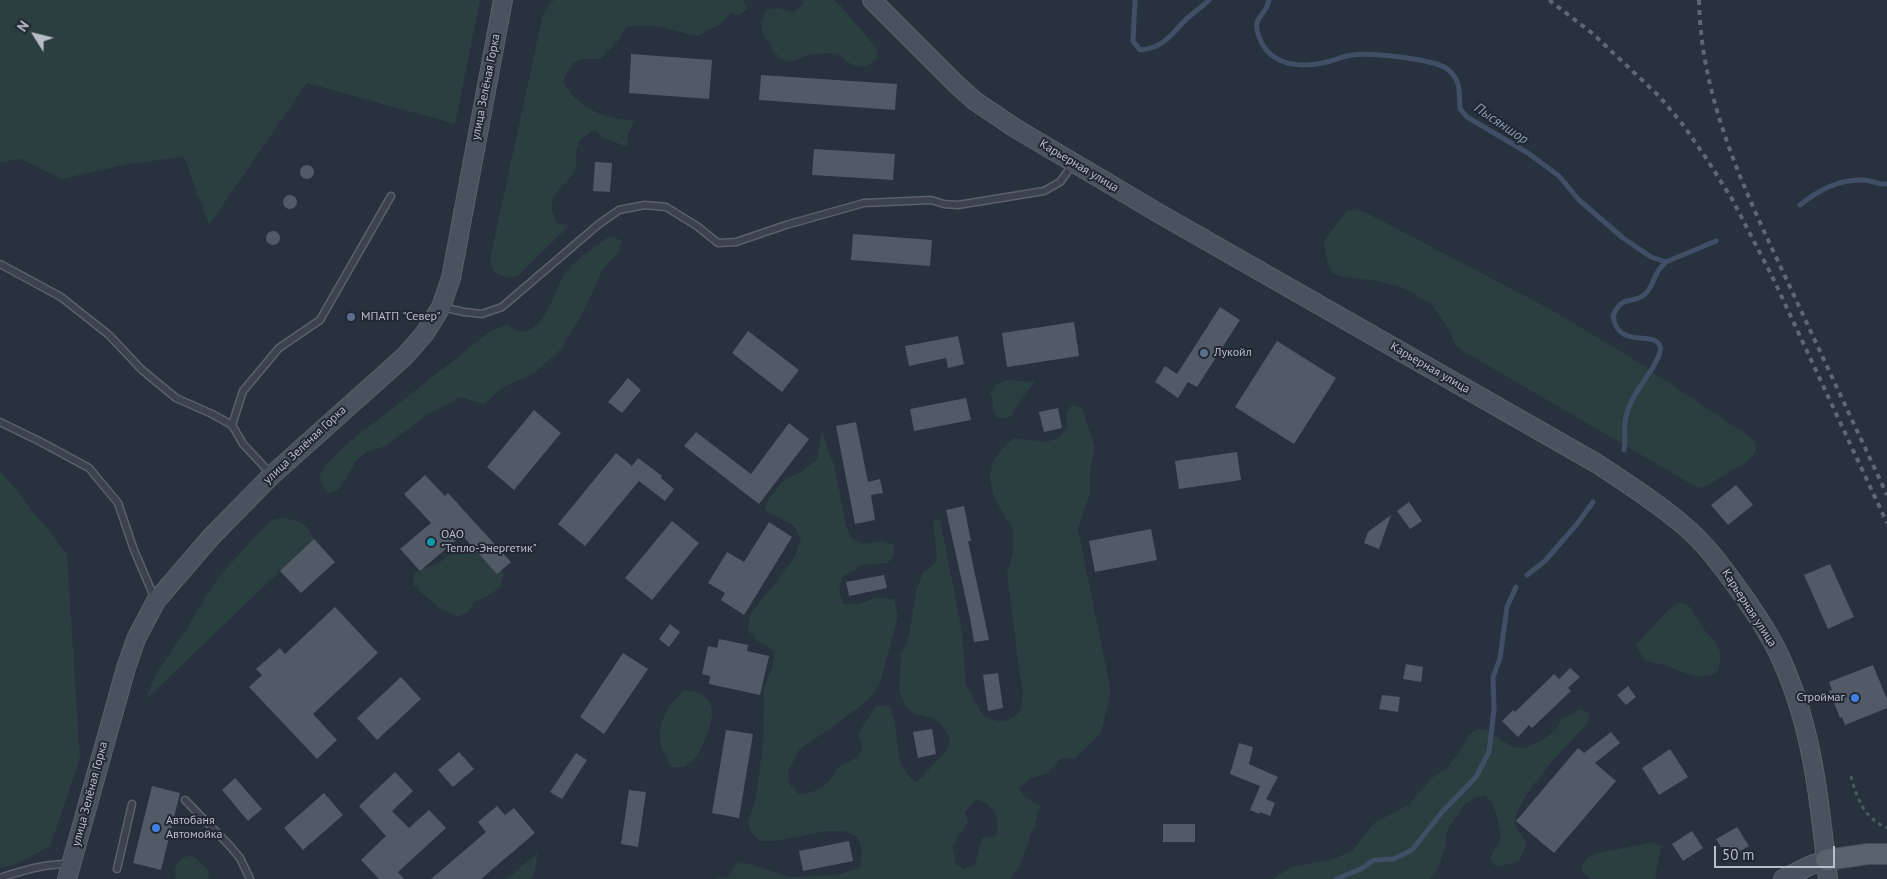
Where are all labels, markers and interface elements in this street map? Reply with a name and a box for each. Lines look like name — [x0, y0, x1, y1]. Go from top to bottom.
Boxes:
north arrow — [10, 10, 60, 60]
text: N — [13, 17, 33, 35]
street label: улица Зелёная Горка — [469, 33, 503, 141]
water label: Пысяншор — [1471, 100, 1531, 148]
street label: Карьерная улица — [1037, 137, 1121, 195]
place label: МПАТП "Север" — [361, 310, 440, 324]
marker: МПАТП "Север" — [345, 311, 357, 323]
street label: Карьерная улица — [1388, 339, 1472, 397]
place label: Лукойл — [1214, 346, 1252, 360]
marker: Лукойл — [1198, 347, 1210, 359]
street label: улица Зелёная Горка — [261, 403, 349, 487]
place label: ОАО "Тепло-Энергетик" — [441, 528, 537, 556]
marker: ОАО "Тепло-Энергетик" — [425, 536, 437, 548]
street label: Карьерная улица — [1719, 566, 1779, 650]
place label: Строймаг — [1797, 691, 1845, 705]
marker: Строймаг — [1849, 692, 1861, 704]
street label: улица Зелёная Горка — [69, 740, 111, 848]
place label: Автобаня Автомойка — [166, 814, 222, 842]
marker: Автобаня Автомойка — [150, 822, 162, 834]
scale bar — [1717, 836, 1838, 868]
text: 50 m — [1722, 845, 1755, 864]

